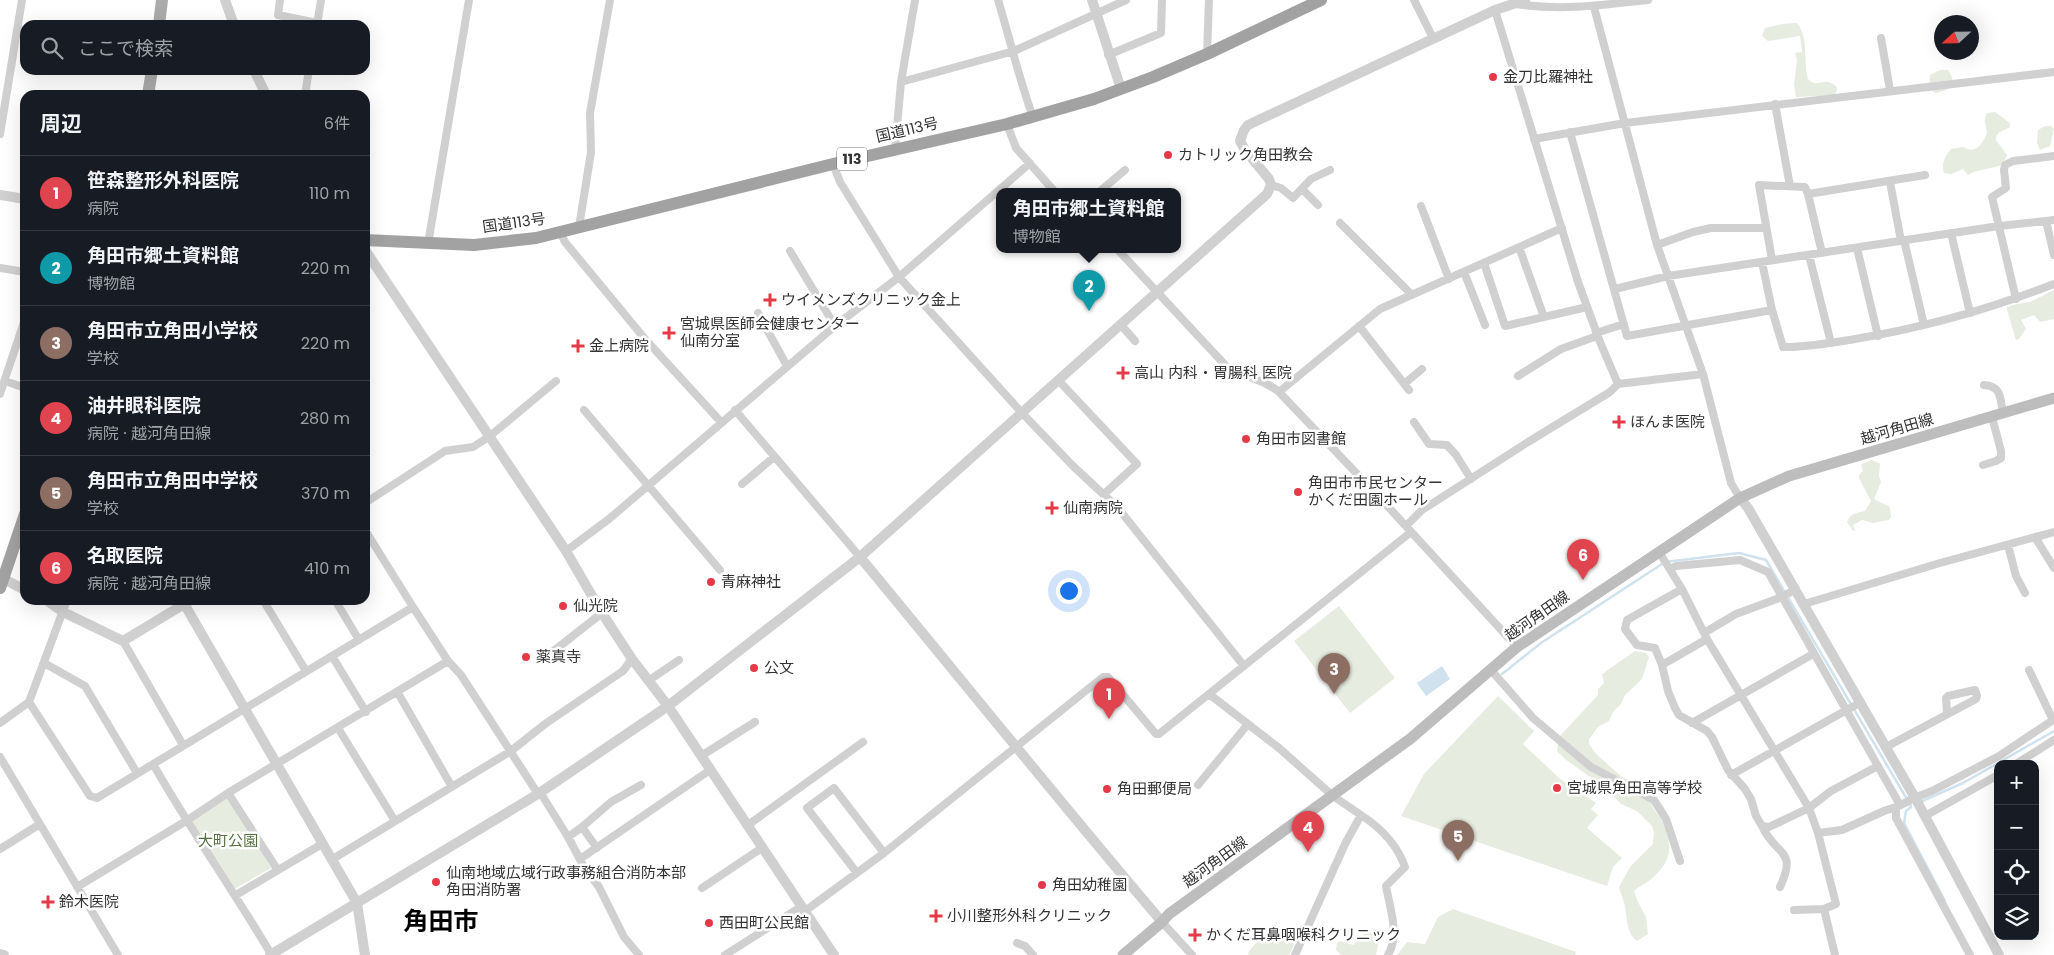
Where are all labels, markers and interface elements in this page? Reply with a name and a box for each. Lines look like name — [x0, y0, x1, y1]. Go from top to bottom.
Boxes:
north arrow — [1934, 15, 1979, 60]
search box — [20, 20, 370, 75]
icon: search — [38, 34, 66, 62]
text: ここで検索 — [78, 35, 173, 62]
place label: 金刀比羅神社 — [1503, 66, 1593, 87]
marker: 金刀比羅神社 — [1487, 71, 1499, 83]
text: 周辺 — [40, 109, 82, 138]
text: 6件 — [324, 112, 350, 135]
street label: 国道113号 — [874, 112, 940, 147]
place label: カトリック角田教会 — [1178, 144, 1313, 165]
road number: 113 — [837, 148, 867, 170]
marker: カトリック角田教会 — [1162, 149, 1174, 161]
text: 笹森整形外科医院 — [87, 167, 239, 194]
text: 1 — [53, 182, 59, 205]
text: 110 m — [309, 182, 350, 205]
popup — [996, 188, 1181, 253]
text: 角田市郷土資料館 — [1012, 195, 1165, 222]
text: 病院 — [87, 197, 119, 220]
street label: 国道113号 — [481, 208, 547, 237]
text: 博物館 — [1012, 225, 1061, 248]
text: 角田市郷土資料館 — [87, 242, 239, 269]
text: 2 — [51, 257, 61, 280]
text: 220 m — [301, 257, 350, 280]
pin: 2 — [1073, 270, 1105, 311]
text: 博物館 — [87, 272, 135, 295]
place label: ウイメンズクリニック金上 — [781, 289, 961, 310]
marker: ウイメンズクリニック金上 — [763, 293, 777, 307]
place label: 宮城県医師会健康センター 仙南分室 — [680, 313, 860, 351]
text: 角田市立角田小学校 — [87, 317, 258, 344]
marker: 宮城県医師会健康センター 仙南分室 — [662, 326, 676, 340]
text: 3 — [51, 332, 61, 355]
text: 220 m — [301, 332, 350, 355]
place label: 金上病院 — [589, 335, 649, 356]
marker: 金上病院 — [571, 339, 585, 353]
text: 学校 — [87, 347, 119, 370]
place label: 高山 内科・胃腸科 医院 — [1134, 362, 1292, 383]
marker: 高山 内科・胃腸科 医院 — [1116, 366, 1130, 380]
text: 油井眼科医院 — [87, 392, 201, 419]
text: 4 — [51, 407, 61, 430]
text: 280 m — [300, 407, 350, 430]
street label: 越河角田線 — [1857, 408, 1936, 449]
place label: ほんま医院 — [1630, 411, 1705, 432]
marker: ほんま医院 — [1612, 415, 1626, 429]
text: 病院 · 越河角田線 — [87, 422, 211, 445]
place label: 角田市図書館 — [1256, 428, 1346, 449]
marker: 角田市図書館 — [1240, 433, 1252, 445]
text: 角田市立角田中学校 — [87, 467, 258, 494]
place label: 角田市市民センター かくだ田園ホール — [1308, 472, 1443, 510]
text: 5 — [51, 482, 61, 505]
text: 370 m — [301, 482, 350, 505]
marker: 角田市市民センター かくだ田園ホール — [1292, 486, 1304, 498]
text: 学校 — [87, 497, 119, 520]
place label: 仙南病院 — [1063, 497, 1123, 518]
marker: 仙南病院 — [1045, 501, 1059, 515]
pin: 6 — [1567, 539, 1599, 580]
text: 名取医院 — [87, 542, 163, 569]
text: 6 — [51, 557, 61, 580]
text: 410 m — [304, 557, 350, 580]
place label: 青麻神社 — [721, 571, 781, 592]
text: 病院 · 越河角田線 — [87, 572, 211, 595]
marker: 青麻神社 — [705, 576, 717, 588]
your location — [1056, 578, 1082, 604]
street label: 越河角田線 — [1499, 585, 1573, 646]
place label: 仙光院 — [573, 595, 618, 616]
marker: 仙光院 — [557, 600, 569, 612]
place label: 薬真寺 — [536, 646, 581, 667]
marker: 薬真寺 — [520, 651, 532, 663]
pin: 3 — [1318, 653, 1350, 694]
place label: 公文 — [764, 657, 794, 678]
marker: 公文 — [748, 662, 760, 674]
pin: 1 — [1093, 678, 1125, 719]
map controls — [1994, 760, 2039, 940]
button: + — [1994, 760, 2039, 805]
place label: 宮城県角田高等学校 — [1567, 777, 1702, 798]
place label: 角田郵便局 — [1117, 778, 1192, 799]
marker: 宮城県角田高等学校 — [1551, 782, 1563, 794]
marker: 角田郵便局 — [1101, 783, 1113, 795]
button: − — [1994, 805, 2039, 850]
pin: 4 — [1292, 811, 1324, 852]
pin: 5 — [1442, 820, 1474, 861]
park label: 大町公園 — [198, 830, 258, 851]
street label: 越河角田線 — [1177, 831, 1251, 893]
button: locate — [1994, 850, 2039, 895]
place label: 仙南地域広域行政事務組合消防本部 角田消防署 — [446, 862, 686, 900]
place label: 角田幼稚園 — [1052, 874, 1127, 895]
marker: 仙南地域広域行政事務組合消防本部 角田消防署 — [430, 876, 442, 888]
marker: 角田幼稚園 — [1036, 879, 1048, 891]
place label: 鈴木医院 — [59, 891, 119, 912]
marker: 鈴木医院 — [41, 895, 55, 909]
button: layers — [1994, 895, 2039, 940]
district label: 角田市 — [403, 904, 479, 939]
place label: 小川整形外科クリニック — [947, 905, 1112, 926]
marker: 小川整形外科クリニック — [929, 909, 943, 923]
place label: 西田町公民館 — [719, 912, 809, 933]
marker: 西田町公民館 — [703, 917, 715, 929]
place label: かくだ耳鼻咽喉科クリニック — [1206, 924, 1401, 945]
marker: かくだ耳鼻咽喉科クリニック — [1188, 928, 1202, 942]

